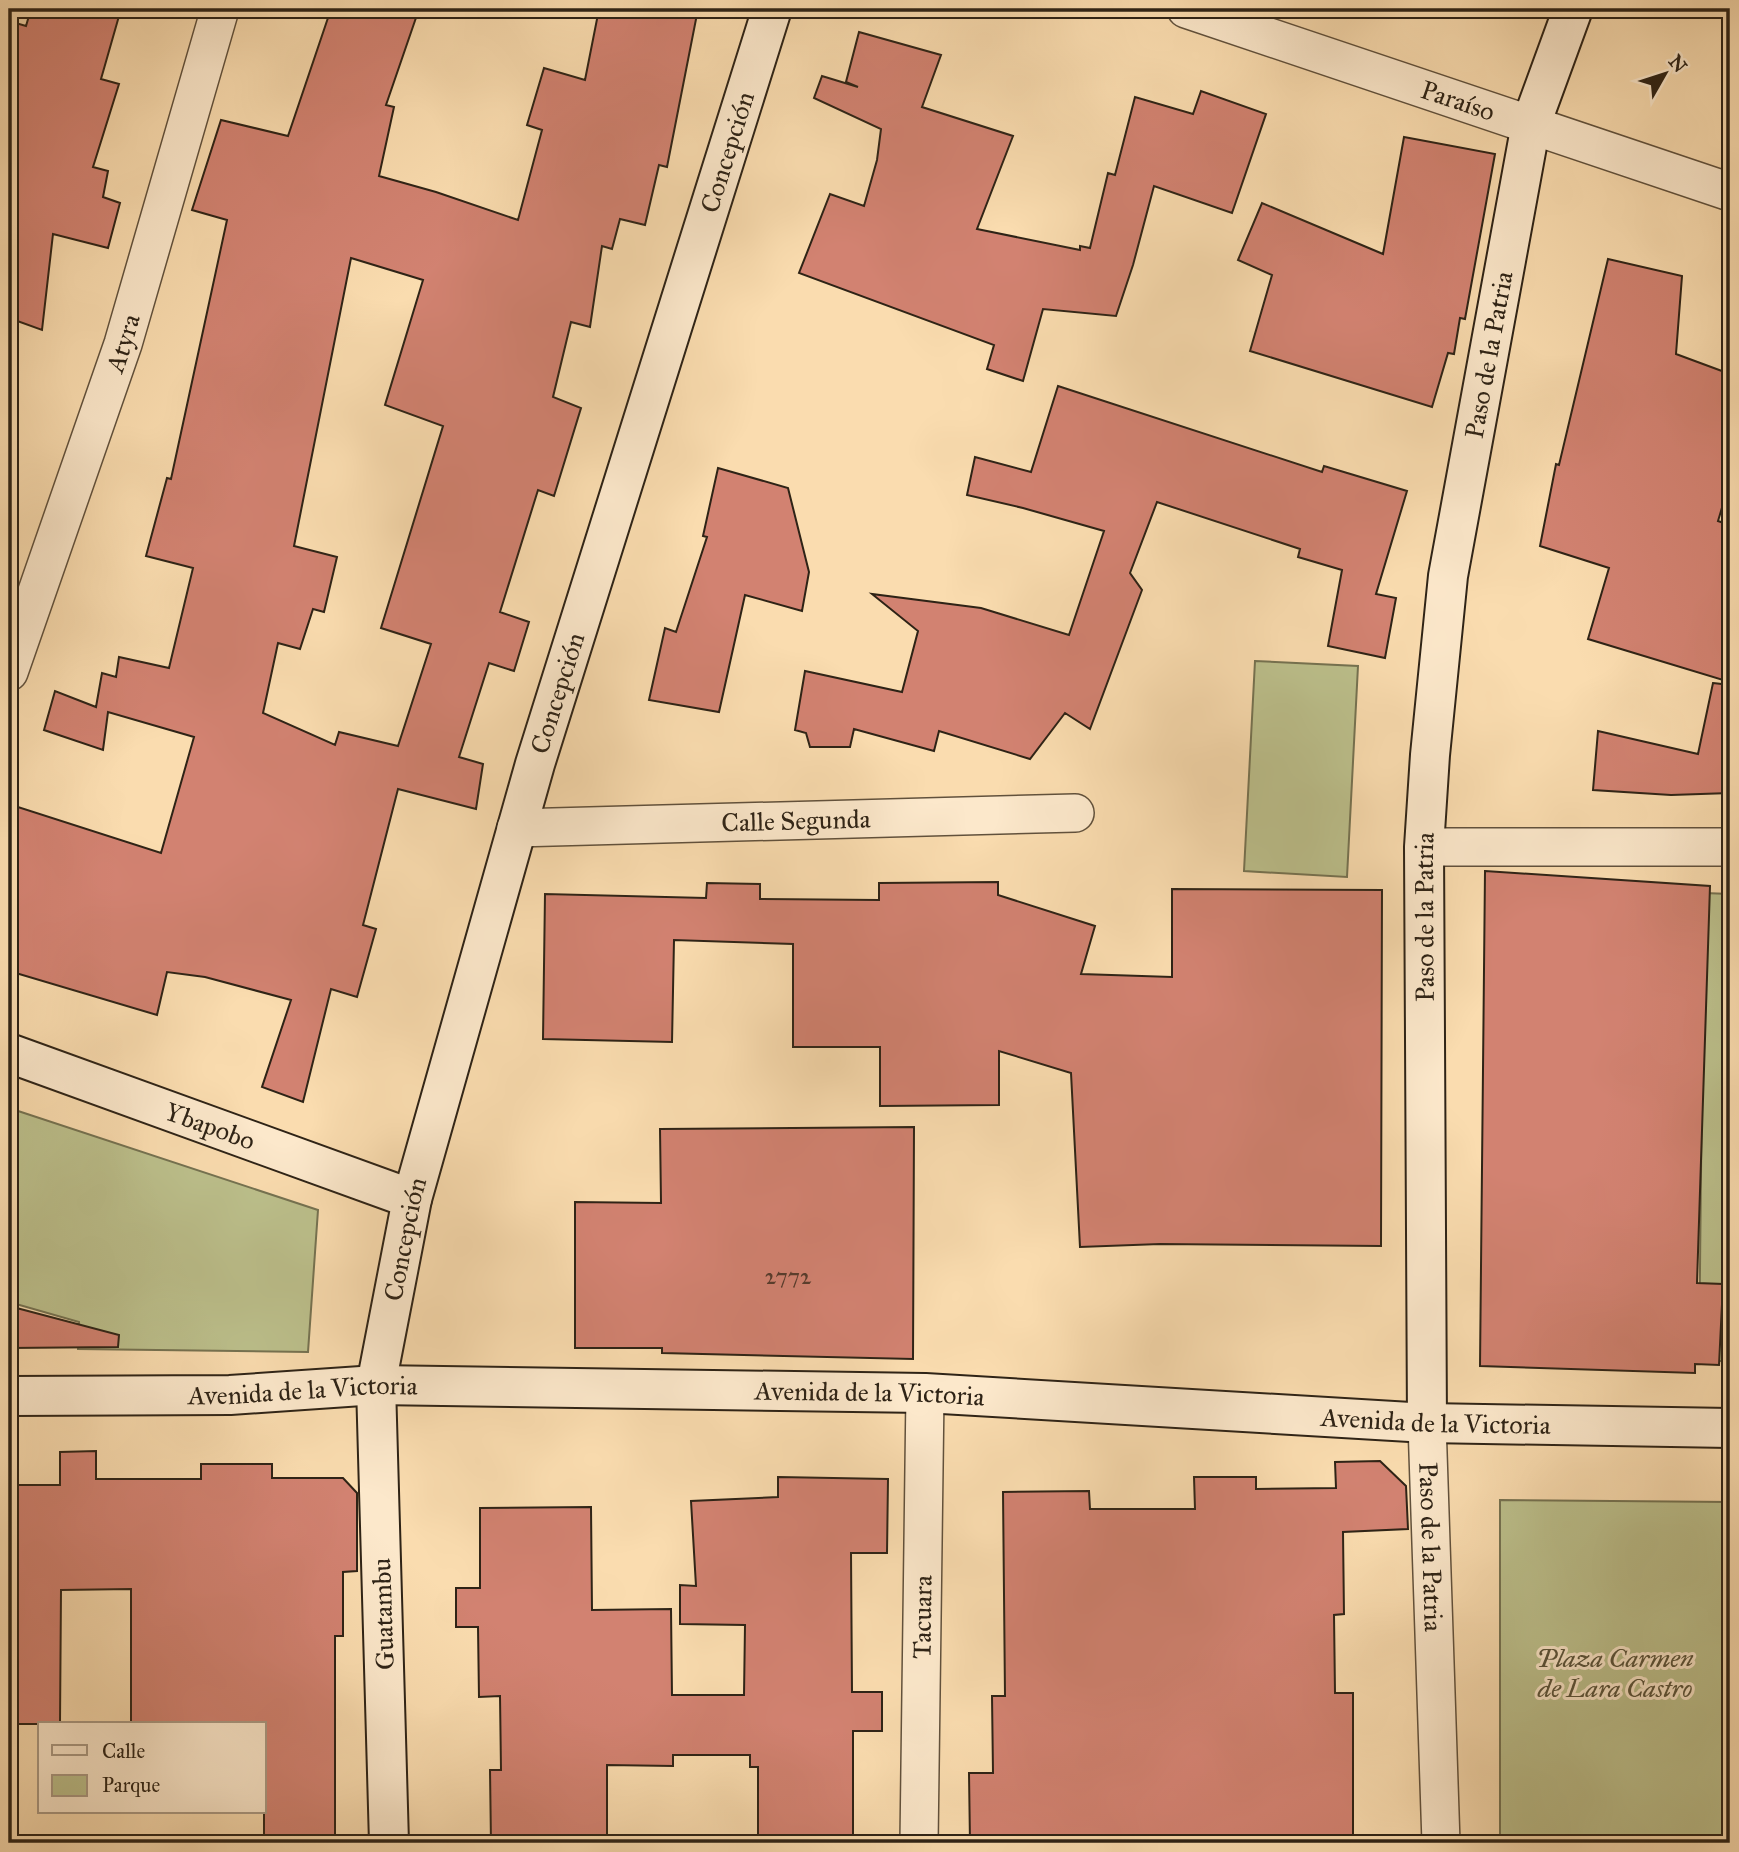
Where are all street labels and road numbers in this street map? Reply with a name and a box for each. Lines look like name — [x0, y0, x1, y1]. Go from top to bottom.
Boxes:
street label: Paraíso — [1417, 73, 1499, 128]
street label: Concepción — [693, 88, 761, 217]
street label: Paso de la Patria — [1458, 269, 1520, 441]
street label: Atyra — [98, 310, 147, 378]
street label: Concepción — [523, 629, 591, 758]
street label: Calle Segunda — [721, 802, 871, 838]
street label: Paso de la Patria — [1408, 831, 1441, 1002]
street label: Ybapobo — [161, 1095, 260, 1157]
street label: Concepción — [377, 1173, 433, 1303]
street label: Avenida de la Victoria — [187, 1369, 418, 1411]
street label: Avenida de la Victoria — [753, 1375, 985, 1413]
street label: Avenida de la Victoria — [1319, 1401, 1551, 1441]
street label: Paso de la Patria — [1412, 1462, 1450, 1632]
street label: Guatambu — [365, 1557, 401, 1671]
street label: Tacuara — [905, 1575, 939, 1659]

